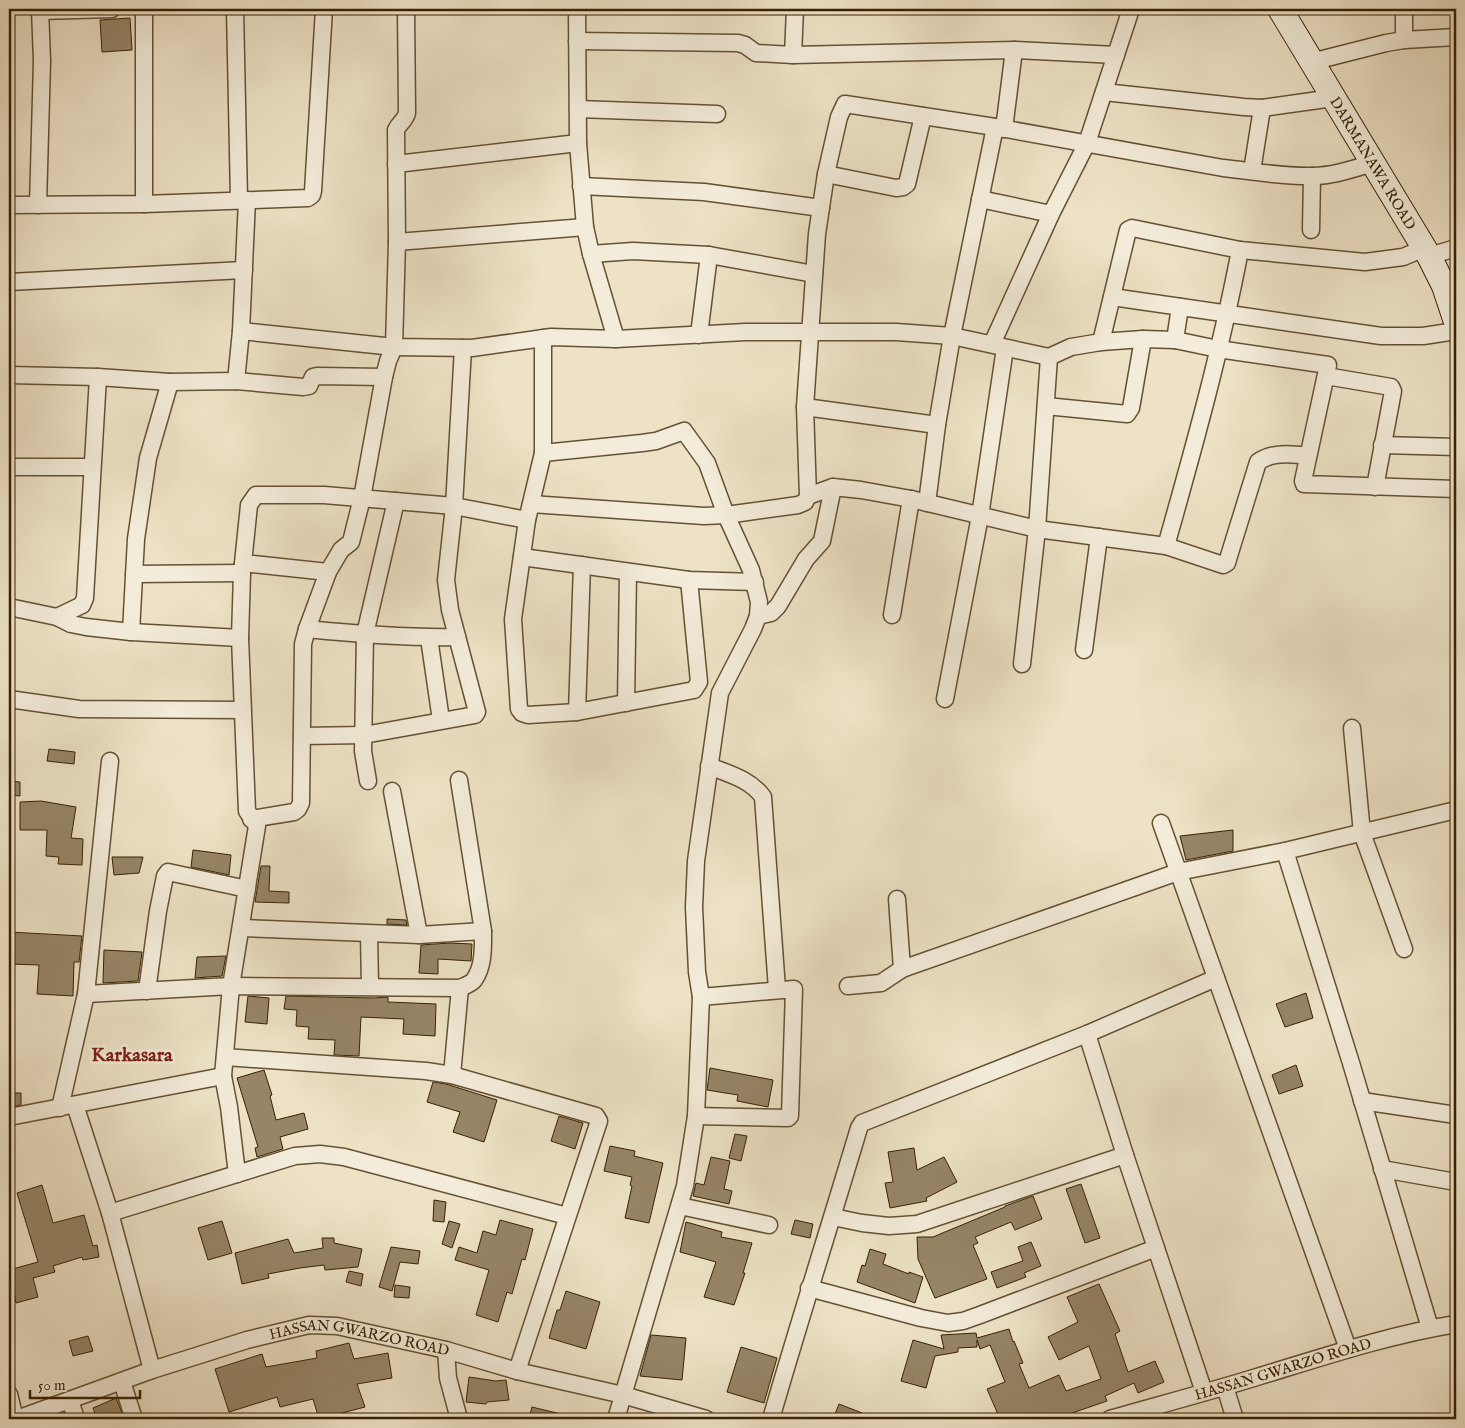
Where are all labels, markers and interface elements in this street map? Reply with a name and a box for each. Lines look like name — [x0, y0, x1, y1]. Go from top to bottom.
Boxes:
street label: DARMANAWA ROAD — [1325, 93, 1420, 233]
district label: Karkasara — [91, 1043, 173, 1068]
street label: HASSAN GWARZO ROAD — [267, 1316, 451, 1360]
street label: HASSAN GWARZO ROAD — [1193, 1334, 1374, 1405]
scale bar — [30, 1368, 140, 1400]
text: 50 m — [38, 1376, 66, 1395]

